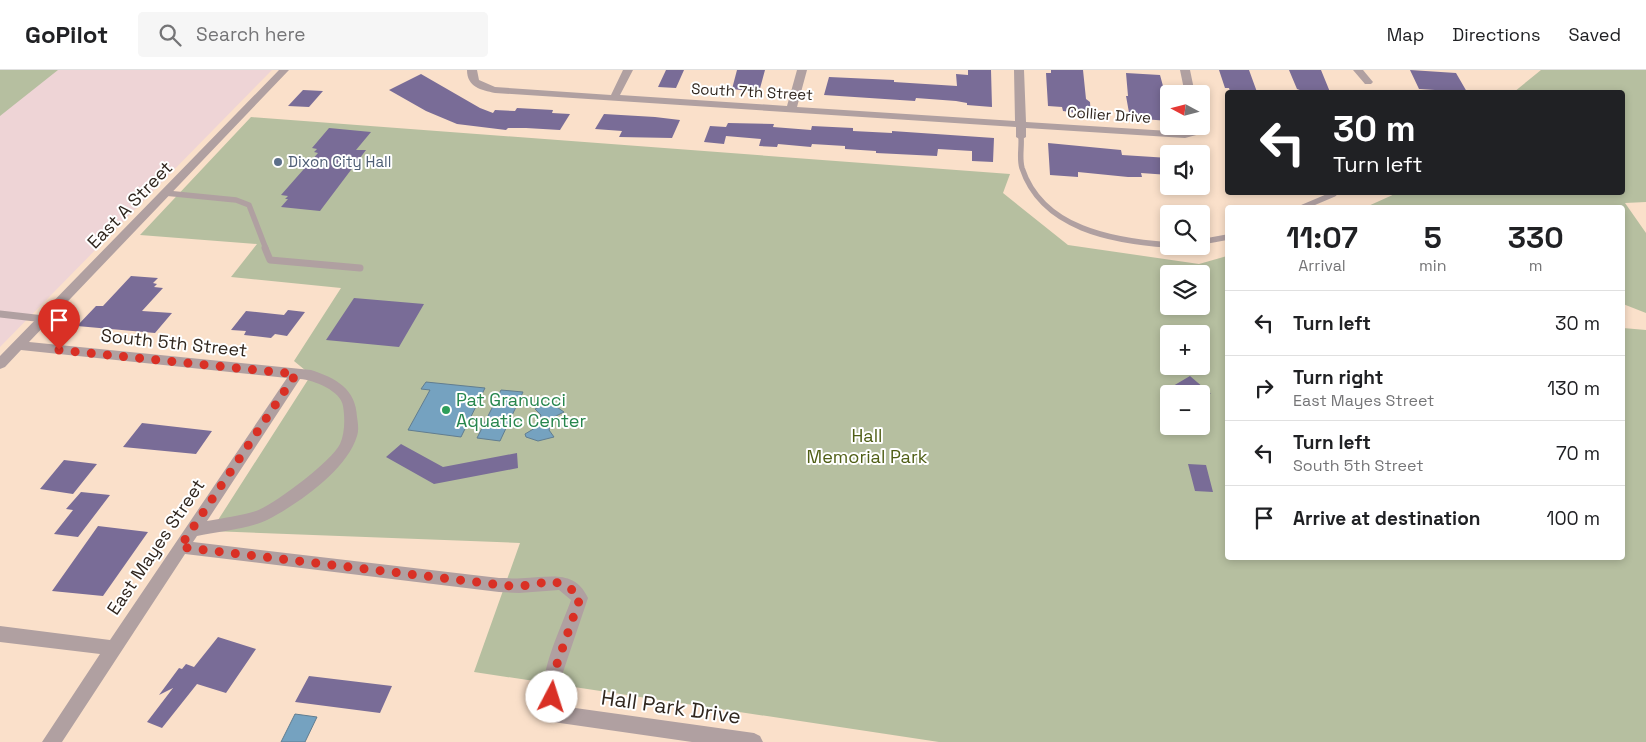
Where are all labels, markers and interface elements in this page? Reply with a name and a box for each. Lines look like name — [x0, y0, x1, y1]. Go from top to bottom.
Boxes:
search box — [138, 12, 488, 57]
text: GoPilot — [25, 19, 108, 50]
icon: search — [156, 21, 184, 49]
text: Search here — [196, 22, 306, 47]
text: Map — [1387, 23, 1424, 46]
text: Directions — [1452, 23, 1541, 46]
text: Saved — [1569, 23, 1621, 46]
street label: South 7th Street — [691, 79, 813, 104]
north arrow — [1160, 85, 1210, 135]
map controls — [1160, 85, 1210, 435]
street label: Collier Drive — [1066, 102, 1152, 127]
text: 30 m — [1333, 107, 1416, 151]
icon: left — [1250, 110, 1315, 175]
button: sound — [1160, 145, 1210, 195]
text: Turn left — [1333, 150, 1423, 178]
place label: Dixon City Hall — [288, 152, 391, 171]
street label: East A Street — [82, 156, 177, 253]
marker: Dixon City Hall — [272, 156, 284, 168]
button: search — [1160, 205, 1210, 255]
text: 11:07 — [1286, 218, 1358, 257]
text: 5 — [1424, 218, 1442, 257]
text: 330 — [1508, 218, 1564, 257]
text: Arrival — [1298, 255, 1346, 276]
text: min — [1419, 255, 1447, 276]
text: m — [1529, 255, 1543, 276]
button: layers — [1160, 265, 1210, 315]
pin — [38, 299, 80, 350]
icon: arrive — [45, 306, 73, 334]
icon: left — [1250, 309, 1278, 337]
text: Turn left — [1293, 311, 1371, 336]
text: 30 m — [1555, 311, 1600, 336]
street label: South 5th Street — [100, 323, 248, 362]
button: + — [1160, 325, 1210, 375]
text: Turn right — [1293, 365, 1383, 390]
icon: right — [1250, 374, 1278, 402]
text: 130 m — [1547, 376, 1600, 401]
button: − — [1160, 385, 1210, 435]
place label: Pat Granucci Aquatic Center — [456, 388, 586, 432]
text: East Mayes Street — [1293, 390, 1434, 411]
marker: Pat Granucci Aquatic Center — [440, 404, 452, 416]
park label: Hall Memorial Park — [807, 424, 928, 468]
text: Turn left — [1293, 430, 1371, 455]
icon: left — [1250, 439, 1278, 467]
text: 70 m — [1556, 441, 1600, 466]
text: South 5th Street — [1293, 455, 1424, 476]
street label: East Mayes Street — [102, 474, 210, 619]
icon: arrive — [1250, 504, 1278, 532]
text: Arrive at destination — [1293, 506, 1481, 531]
text: 100 m — [1546, 506, 1600, 531]
position arrow — [525, 670, 577, 722]
street label: Hall Park Drive — [599, 683, 743, 730]

